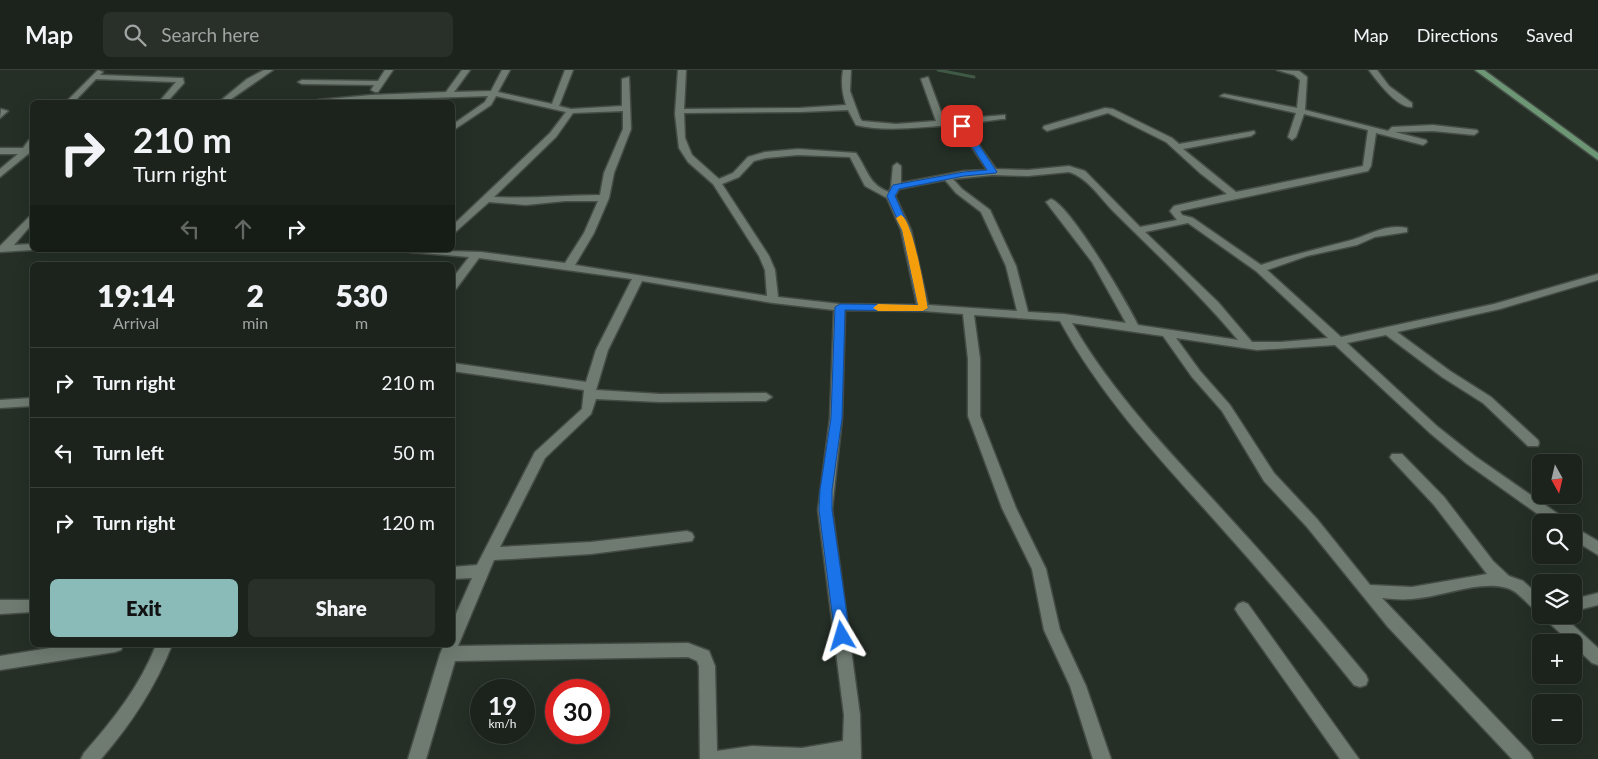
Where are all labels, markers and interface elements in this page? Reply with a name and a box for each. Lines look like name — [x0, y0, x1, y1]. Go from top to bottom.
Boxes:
search box — [103, 12, 453, 57]
text: Map — [25, 20, 73, 49]
icon: search — [121, 21, 149, 49]
text: Search here — [161, 23, 259, 46]
text: Map — [1353, 24, 1389, 46]
text: Directions — [1417, 24, 1498, 46]
text: Saved — [1526, 24, 1573, 46]
pin — [941, 105, 983, 147]
icon: arrive — [948, 112, 976, 140]
text: 210 m — [133, 118, 232, 160]
icon: right — [50, 120, 115, 185]
text: Turn right — [133, 160, 227, 187]
icon: left — [176, 215, 204, 243]
icon: ahead — [229, 215, 257, 243]
icon: right — [282, 215, 310, 243]
text: 19:14 — [97, 277, 175, 313]
text: 2 — [246, 277, 264, 313]
text: 530 — [335, 277, 388, 313]
text: Arrival — [113, 313, 159, 332]
text: min — [242, 313, 268, 332]
text: m — [355, 313, 368, 332]
icon: right — [50, 369, 78, 397]
text: Turn right — [93, 371, 175, 394]
text: 210 m — [381, 371, 435, 394]
icon: left — [50, 439, 78, 467]
text: Turn left — [93, 441, 164, 464]
text: 50 m — [392, 441, 435, 464]
north arrow — [1532, 454, 1582, 504]
map controls — [1532, 454, 1582, 744]
icon: right — [50, 509, 78, 537]
text: Turn right — [93, 511, 175, 534]
text: 120 m — [381, 511, 435, 534]
button: search — [1532, 514, 1582, 564]
button: layers — [1532, 574, 1582, 624]
button: Exit — [50, 579, 238, 637]
button: Share — [248, 579, 435, 637]
position arrow — [815, 609, 867, 661]
button: + — [1532, 634, 1582, 684]
speed limit sign: 30 — [545, 679, 610, 744]
text: 19 — [488, 690, 517, 720]
button: − — [1532, 694, 1582, 744]
text: km/h — [488, 716, 517, 731]

